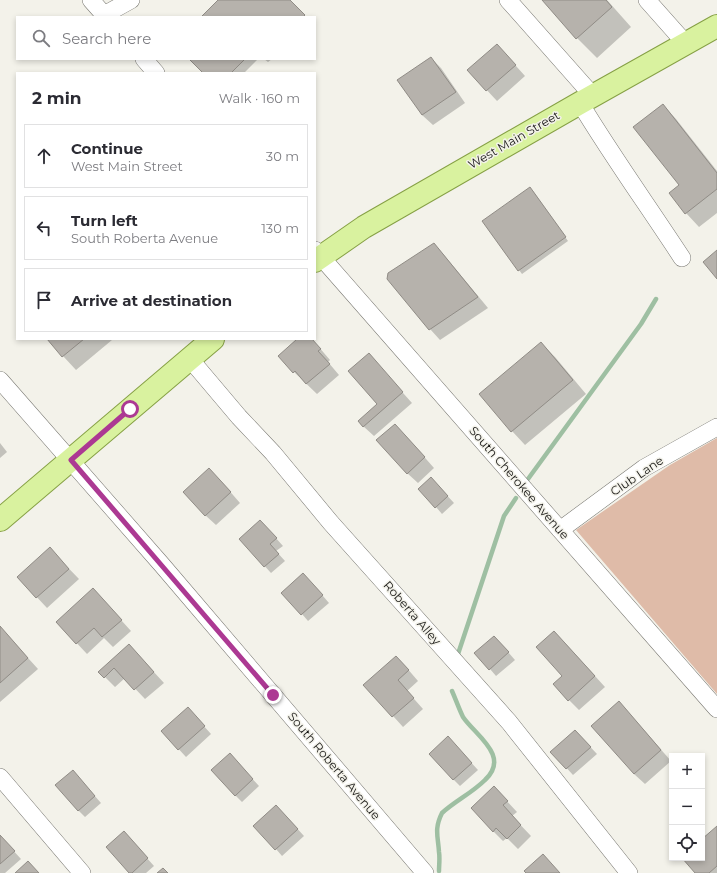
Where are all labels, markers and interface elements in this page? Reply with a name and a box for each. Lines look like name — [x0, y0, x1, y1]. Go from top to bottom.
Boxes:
search box — [16, 16, 316, 60]
icon: search — [30, 27, 52, 49]
text: Search here — [62, 29, 151, 48]
text: 2 min — [32, 88, 82, 108]
text: Walk · 160 m — [219, 90, 300, 106]
street label: West Main Street — [465, 107, 562, 172]
text: Continue — [71, 139, 143, 158]
icon: ahead — [33, 145, 55, 167]
text: 30 m — [266, 148, 299, 164]
text: West Main Street — [71, 158, 183, 174]
text: Turn left — [71, 211, 138, 230]
icon: left — [33, 217, 55, 239]
text: 130 m — [261, 220, 299, 236]
text: South Roberta Avenue — [71, 230, 218, 246]
icon: arrive — [33, 289, 55, 311]
text: Arrive at destination — [71, 291, 232, 310]
route start — [121, 400, 139, 418]
street label: South Cherokee Avenue — [466, 423, 573, 542]
street label: Club Lane — [607, 452, 666, 499]
street label: Roberta Alley — [380, 577, 445, 648]
route end — [264, 686, 282, 704]
street label: South Roberta Avenue — [285, 709, 384, 823]
map controls — [669, 753, 705, 861]
button: + — [669, 753, 705, 789]
button: − — [669, 789, 705, 825]
button: locate — [669, 825, 705, 861]

